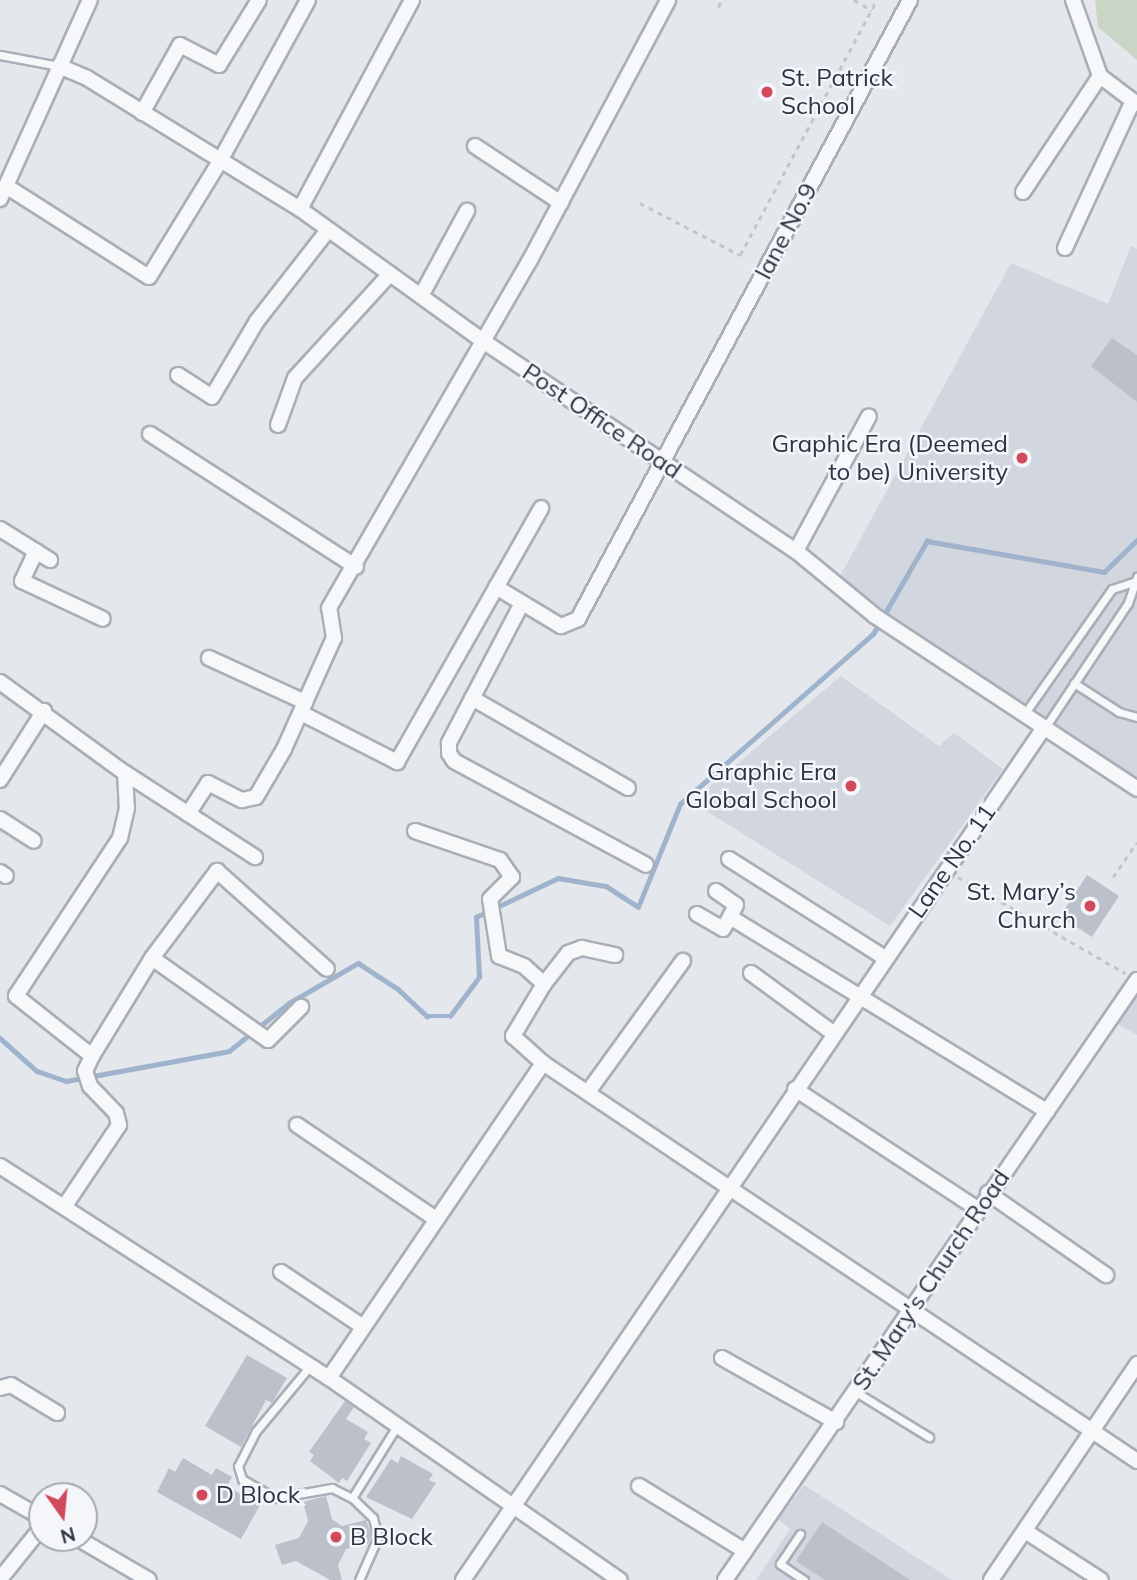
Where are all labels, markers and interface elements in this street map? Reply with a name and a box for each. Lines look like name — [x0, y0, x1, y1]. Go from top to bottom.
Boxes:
place label: St. Patrick School — [781, 64, 893, 120]
marker: St. Patrick School — [759, 84, 775, 100]
street label: lane No.9 — [749, 178, 823, 284]
street label: Post Office Road — [517, 357, 687, 485]
place label: Graphic Era (Deemed to be) University — [772, 430, 1008, 486]
marker: Graphic Era (Deemed to be) University — [1014, 450, 1030, 466]
place label: Graphic Era Global School — [685, 758, 837, 814]
marker: Graphic Era Global School — [843, 778, 859, 794]
street label: Lane No. 11 — [902, 798, 1002, 924]
place label: St. Mary’s Church — [967, 878, 1076, 934]
marker: St. Mary’s Church — [1082, 898, 1098, 914]
street label: St. Mary's Church Road — [846, 1164, 1016, 1396]
place label: D Block — [216, 1481, 300, 1509]
north arrow — [28, 1482, 98, 1552]
marker: D Block — [194, 1487, 210, 1503]
text: N — [58, 1522, 78, 1549]
place label: B Block — [350, 1523, 433, 1551]
marker: B Block — [328, 1529, 344, 1545]

